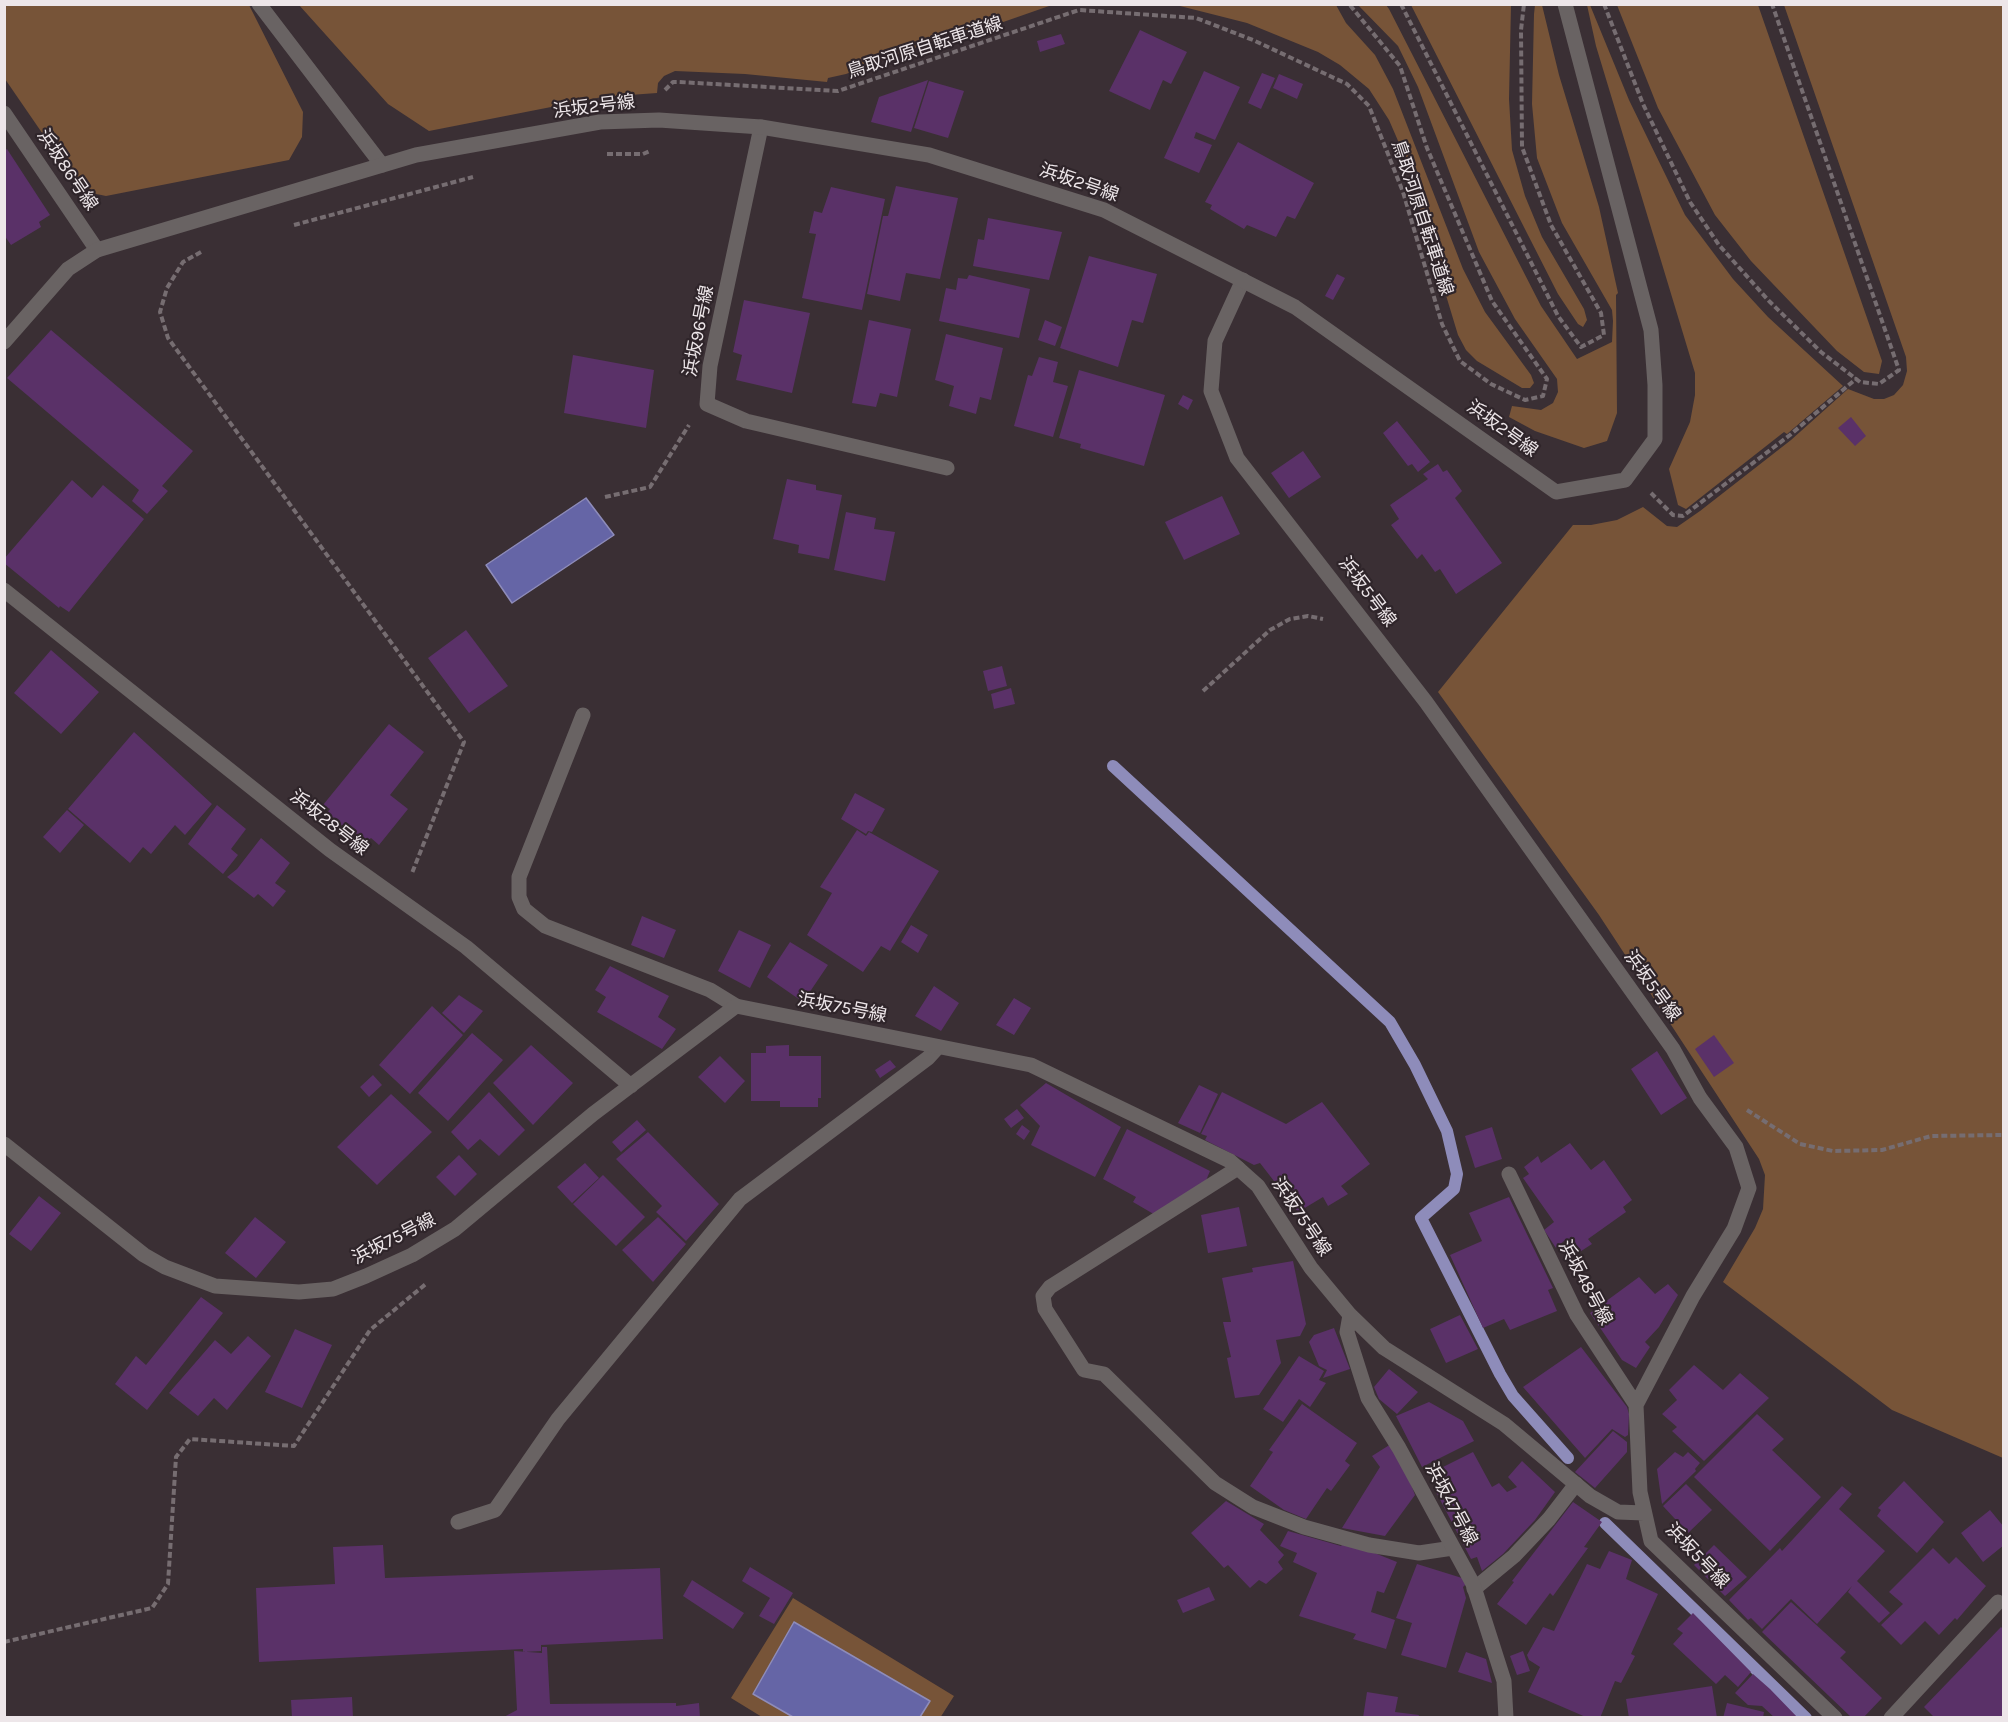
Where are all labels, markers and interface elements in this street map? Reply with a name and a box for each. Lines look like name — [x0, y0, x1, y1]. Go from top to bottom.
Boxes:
street label: 鳥取河原自転車道線 — [845, 13, 1005, 83]
street label: 浜坂2号線 — [552, 91, 636, 123]
street label: 浜坂86号線 — [32, 125, 102, 215]
street label: 鳥取河原自転車道線 — [1387, 138, 1457, 298]
street label: 浜坂2号線 — [1037, 159, 1121, 207]
street label: 浜坂96号線 — [680, 283, 718, 379]
street label: 浜坂2号線 — [1462, 396, 1542, 462]
street label: 浜坂5号線 — [1334, 553, 1400, 631]
street label: 浜坂28号線 — [286, 786, 372, 860]
street label: 浜坂5号線 — [1619, 946, 1685, 1026]
street label: 浜坂75号線 — [795, 989, 889, 1027]
street label: 浜坂75号線 — [1267, 1173, 1335, 1261]
street label: 浜坂75号線 — [349, 1209, 439, 1269]
street label: 浜坂48号線 — [1554, 1237, 1616, 1329]
street label: 浜坂47号線 — [1420, 1459, 1482, 1549]
street label: 浜坂5号線 — [1661, 1519, 1733, 1593]

